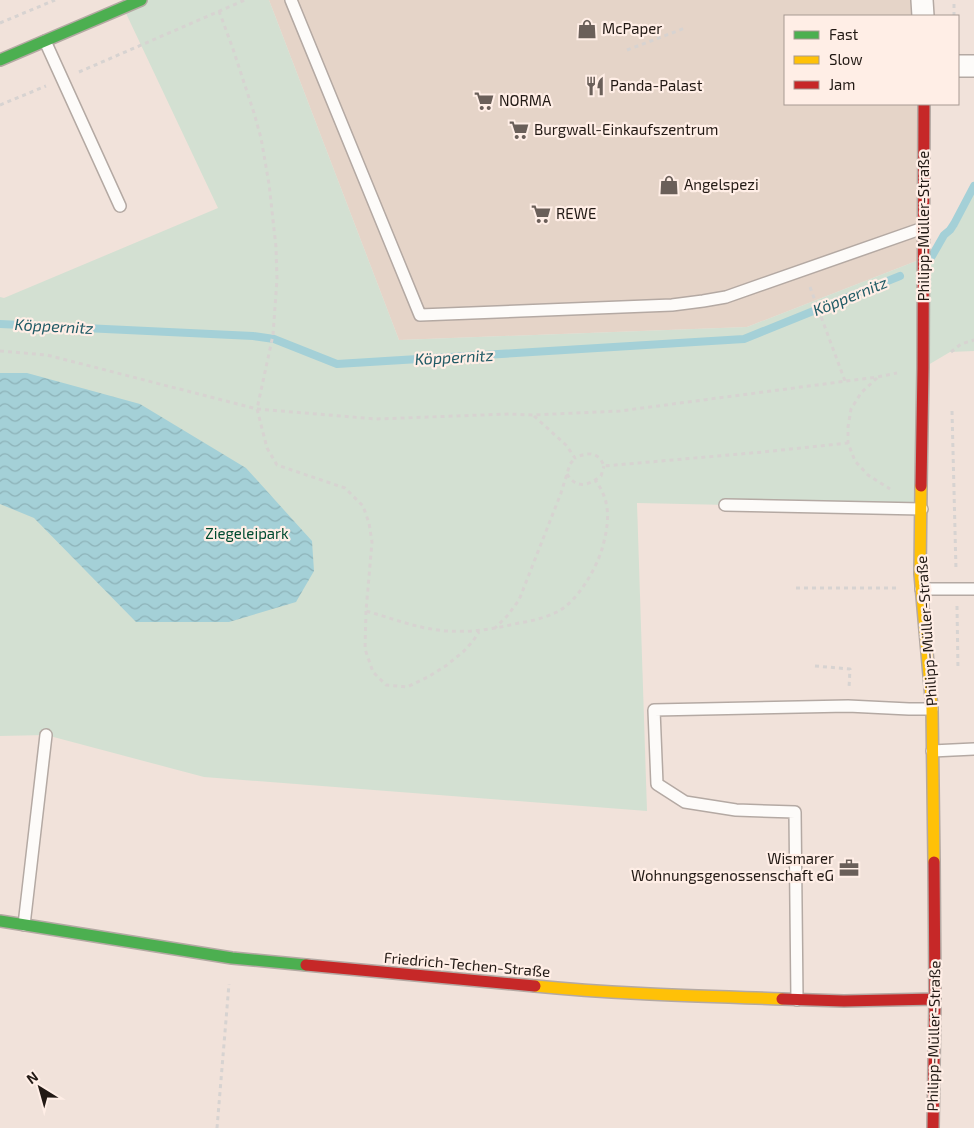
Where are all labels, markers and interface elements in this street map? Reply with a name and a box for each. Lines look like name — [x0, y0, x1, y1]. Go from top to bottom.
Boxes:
legend — [784, 15, 959, 105]
shop icon: McPaper — [576, 18, 598, 40]
place label: McPaper — [602, 19, 662, 37]
text: Fast — [829, 25, 859, 43]
text: Slow — [829, 50, 863, 68]
restaurant icon: Panda-Palast — [584, 75, 606, 97]
text: Jam — [829, 75, 855, 93]
place label: Panda-Palast — [610, 76, 703, 94]
supermarket icon: NORMA — [473, 90, 495, 112]
place label: NORMA — [499, 91, 552, 109]
supermarket icon: Burgwall-Einkaufszentrum — [508, 119, 530, 141]
place label: Burgwall-Einkaufszentrum — [534, 120, 719, 138]
street label: Philipp-Müller-Straße — [914, 151, 932, 301]
shop icon: Angelspezi — [658, 174, 680, 196]
place label: Angelspezi — [684, 175, 759, 193]
supermarket icon: REWE — [530, 203, 552, 225]
place label: REWE — [556, 204, 596, 222]
water label: Köppernitz — [810, 272, 890, 319]
water label: Köppernitz — [14, 314, 94, 337]
water label: Köppernitz — [414, 345, 494, 368]
park label: Ziegeleipark — [205, 524, 289, 542]
street label: Philipp-Müller-Straße — [912, 555, 940, 707]
place label: Wismarer Wohnungsgenossenschaft eG — [631, 849, 834, 884]
office icon: Wismarer Wohnungsgenossenschaft eG — [838, 857, 860, 879]
street label: Friedrich-Techen-Straße — [383, 948, 551, 980]
street label: Philipp-Müller-Straße — [923, 961, 943, 1111]
north arrow — [15, 1063, 65, 1113]
text: N — [23, 1067, 41, 1087]

